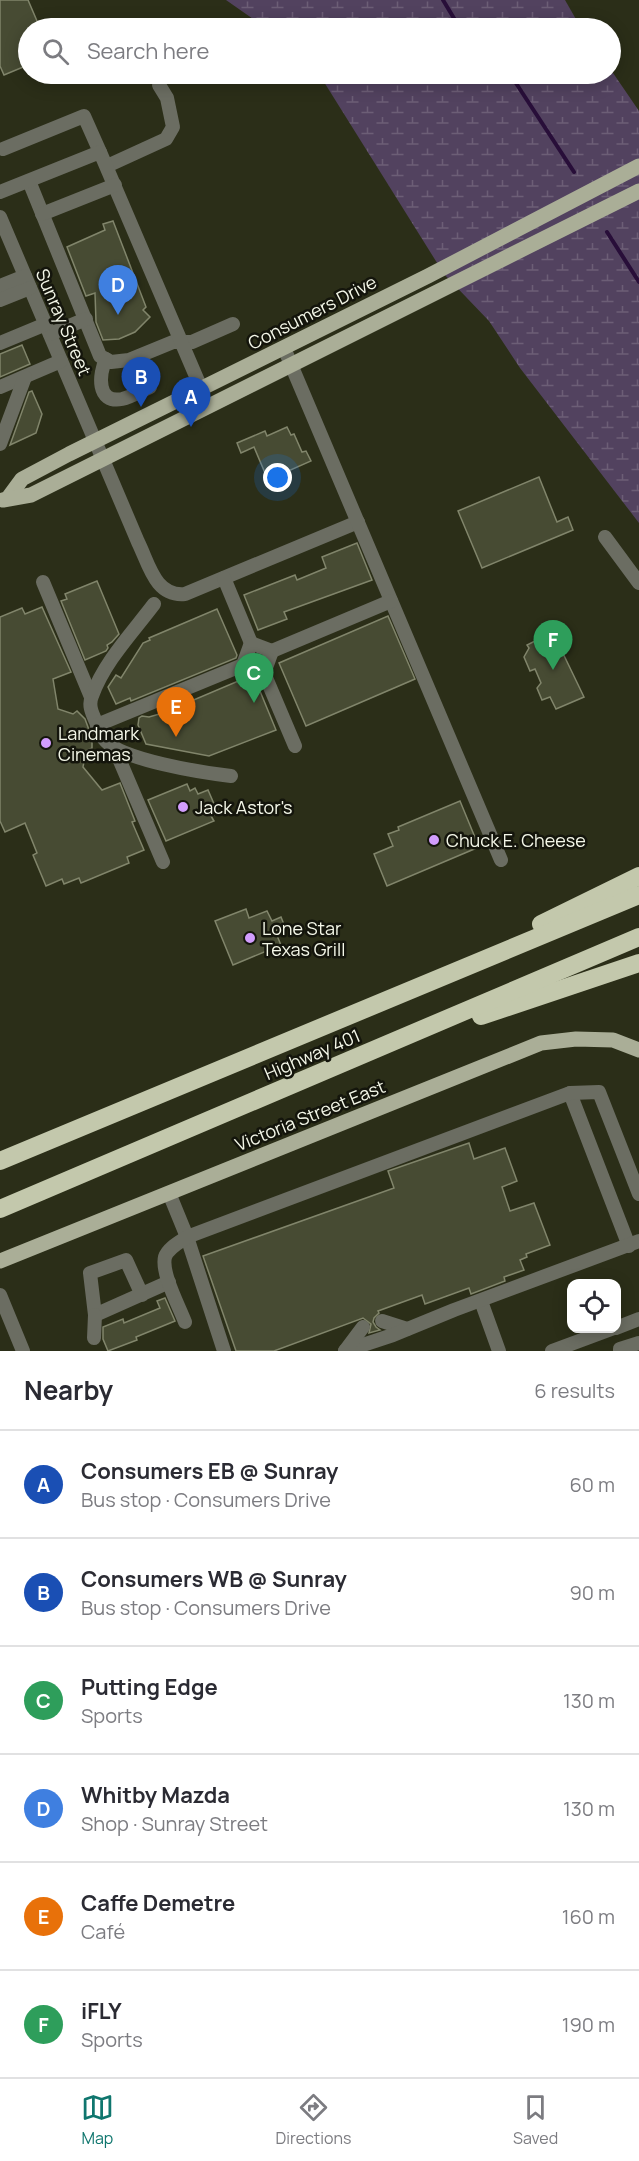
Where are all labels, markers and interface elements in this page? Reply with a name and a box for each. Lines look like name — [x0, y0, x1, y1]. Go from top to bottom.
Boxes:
search box — [18, 18, 621, 84]
icon: search — [39, 35, 72, 68]
text: Search here — [87, 36, 209, 66]
street label: Sunray Street — [31, 265, 97, 379]
pin: D — [98, 266, 138, 315]
street label: Consumers Drive — [244, 269, 380, 355]
pin: B — [122, 358, 160, 407]
pin: A — [172, 378, 210, 427]
your location — [263, 463, 292, 492]
pin: F — [534, 620, 572, 670]
pin: C — [234, 654, 274, 703]
pin: E — [156, 688, 195, 737]
place label: Landmark Cinemas — [58, 721, 140, 766]
marker: Landmark Cinemas — [39, 736, 53, 750]
place label: Jack Astor's — [195, 795, 293, 819]
marker: Jack Astor's — [176, 800, 190, 814]
place label: Chuck E. Cheese — [446, 828, 586, 852]
marker: Chuck E. Cheese — [427, 833, 441, 847]
place label: Lone Star Texas Grill — [262, 916, 345, 961]
marker: Lone Star Texas Grill — [243, 931, 257, 945]
street label: Highway 401 — [260, 1023, 364, 1085]
street label: Victoria Street East — [231, 1074, 389, 1156]
map controls — [567, 1279, 621, 1333]
button: locate — [567, 1279, 621, 1333]
text: Nearby — [24, 1372, 113, 1408]
text: 6 results — [534, 1377, 615, 1404]
text: Consumers EB @ Sunray — [81, 1456, 338, 1486]
text: A — [37, 1471, 50, 1498]
text: 60 m — [569, 1471, 615, 1498]
text: Bus stop · Consumers Drive — [81, 1486, 331, 1513]
text: Consumers WB @ Sunray — [81, 1564, 347, 1594]
text: B — [37, 1579, 50, 1606]
text: 90 m — [569, 1579, 615, 1606]
text: Bus stop · Consumers Drive — [81, 1594, 331, 1621]
text: Putting Edge — [81, 1672, 218, 1702]
text: C — [36, 1687, 51, 1714]
text: 130 m — [563, 1687, 615, 1714]
text: Sports — [81, 1702, 143, 1729]
text: Whitby Mazda — [81, 1780, 230, 1810]
text: D — [36, 1795, 51, 1822]
text: 130 m — [563, 1795, 615, 1822]
text: Shop · Sunray Street — [81, 1810, 268, 1837]
text: Caffe Demetre — [81, 1888, 235, 1918]
text: E — [38, 1903, 49, 1930]
text: 160 m — [562, 1903, 615, 1930]
text: Café — [81, 1918, 125, 1945]
text: iFLY — [81, 1996, 122, 2026]
text: F — [38, 2011, 49, 2038]
text: 190 m — [562, 2011, 615, 2038]
text: Sports — [81, 2026, 143, 2053]
tab: Map — [81, 2091, 114, 2149]
tab: Directions — [276, 2091, 351, 2149]
tab: Saved — [513, 2091, 558, 2149]

